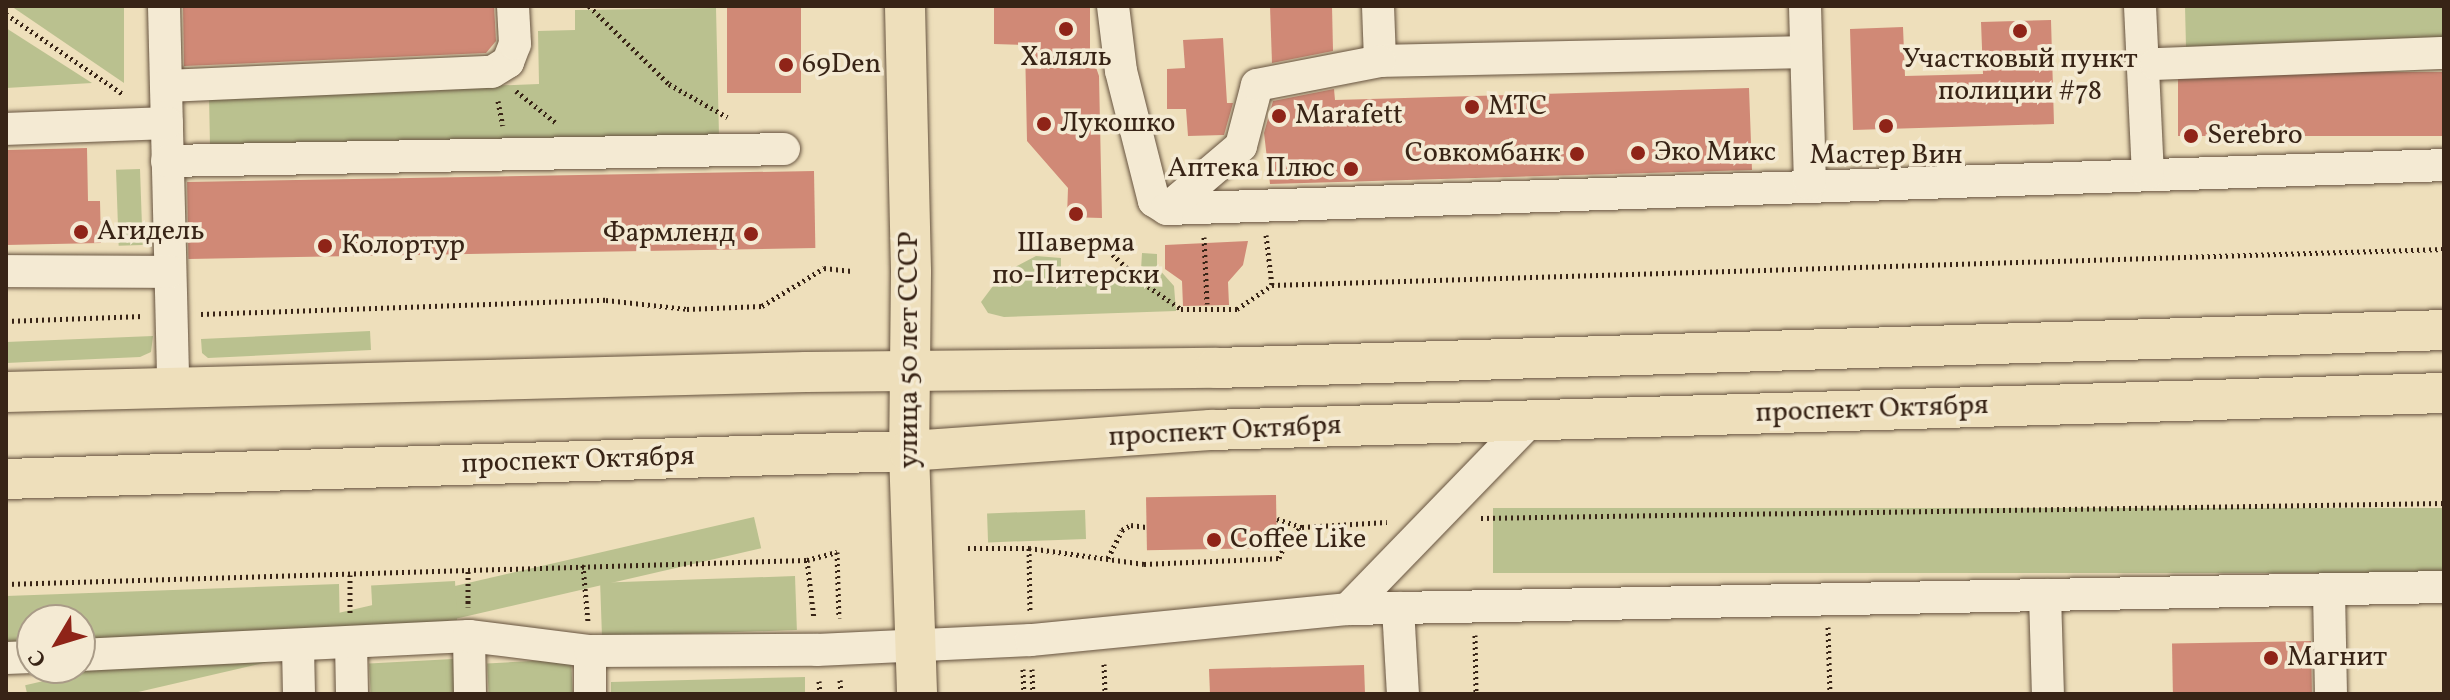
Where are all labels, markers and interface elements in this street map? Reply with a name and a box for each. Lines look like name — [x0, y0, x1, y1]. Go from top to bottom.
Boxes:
marker: Халяль — [1057, 20, 1075, 38]
marker: Участковый пункт полиции #78 — [2011, 22, 2029, 40]
place label: Халяль — [1020, 41, 1112, 75]
place label: Участковый пункт полиции #78 — [1902, 43, 2138, 109]
place label: 69Den — [802, 48, 881, 82]
marker: 69Den — [777, 56, 795, 74]
place label: МТС — [1488, 90, 1547, 124]
marker: МТС — [1463, 98, 1481, 116]
place label: Marafett — [1295, 99, 1403, 133]
place label: Лукошко — [1060, 107, 1175, 141]
marker: Marafett — [1270, 107, 1288, 125]
marker: Лукошко — [1035, 115, 1053, 133]
marker: Мастер Вин — [1877, 117, 1895, 135]
place label: Serebro — [2207, 119, 2303, 153]
marker: Serebro — [2182, 127, 2200, 145]
place label: Эко Микс — [1654, 136, 1776, 170]
place label: Совкомбанк — [1405, 137, 1561, 171]
place label: Мастер Вин — [1809, 139, 1963, 173]
marker: Эко Микс — [1629, 144, 1647, 162]
marker: Совкомбанк — [1568, 145, 1586, 163]
place label: Аптека Плюс — [1168, 152, 1335, 186]
marker: Аптека Плюс — [1342, 160, 1360, 178]
marker: Шаверма по-Питерски — [1067, 205, 1085, 223]
place label: Агидель — [97, 215, 205, 249]
place label: Фармленд — [603, 217, 735, 251]
marker: Агидель — [72, 223, 90, 241]
marker: Фармленд — [742, 225, 760, 243]
place label: Шаверма по-Питерски — [992, 227, 1160, 293]
place label: Колортур — [341, 229, 465, 263]
street label: улица 50 лет СССР — [893, 232, 927, 468]
marker: Колортур — [316, 237, 334, 255]
street label: проспект Октября — [1755, 389, 1989, 431]
street label: проспект Октября — [1108, 409, 1342, 455]
street label: проспект Октября — [461, 440, 695, 482]
place label: Coffee Like — [1230, 523, 1366, 557]
marker: Coffee Like — [1205, 531, 1223, 549]
north arrow — [16, 604, 96, 684]
place label: Магнит — [2287, 641, 2387, 675]
text: С — [22, 643, 55, 673]
marker: Магнит — [2262, 649, 2280, 667]

